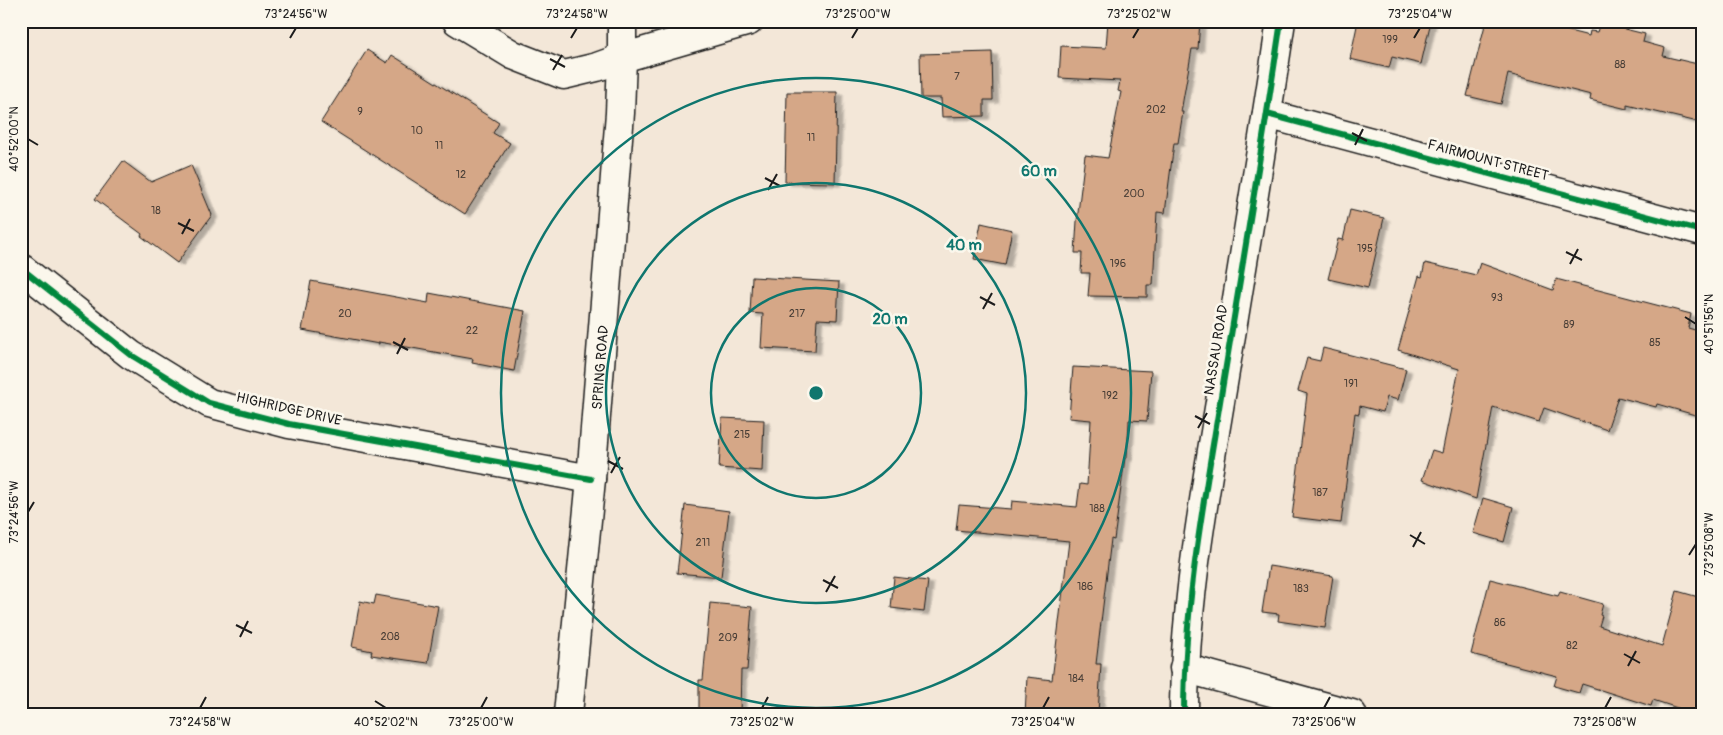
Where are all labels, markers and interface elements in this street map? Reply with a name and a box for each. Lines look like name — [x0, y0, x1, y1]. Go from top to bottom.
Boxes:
text: 73°24'56"W — [265, 7, 327, 22]
text: 73°24'58"W — [546, 7, 608, 22]
text: 73°25'00"W — [825, 7, 891, 22]
text: 73°25'02"W — [1107, 7, 1171, 22]
text: 73°25'04"W — [1388, 7, 1452, 22]
house number: 199 — [1382, 33, 1398, 46]
house number: 88 — [1614, 58, 1626, 71]
house number: 7 — [954, 70, 960, 83]
house number: 202 — [1146, 103, 1166, 116]
house number: 9 — [357, 105, 363, 118]
text: 40°52'00"N — [7, 106, 22, 172]
house number: 10 — [411, 124, 423, 137]
house number: 11 — [807, 131, 815, 144]
street label: FAIRMOUNT STREET — [1426, 136, 1551, 184]
house number: 11 — [435, 139, 443, 152]
text: 60 m — [1021, 162, 1057, 181]
house number: 12 — [456, 168, 466, 181]
house number: 200 — [1123, 187, 1145, 200]
house number: 18 — [151, 204, 161, 217]
text: 40 m — [946, 236, 982, 255]
house number: 195 — [1357, 242, 1373, 255]
house number: 196 — [1110, 257, 1126, 270]
house number: 93 — [1491, 291, 1503, 304]
text: 40°51'56"N — [1702, 294, 1717, 354]
street label: NASSAU ROAD — [1200, 303, 1232, 396]
house number: 20 — [338, 307, 352, 320]
house number: 217 — [789, 307, 805, 320]
text: 20 m — [872, 310, 908, 329]
house number: 89 — [1563, 318, 1575, 331]
house number: 22 — [466, 324, 478, 337]
street label: SPRING ROAD — [588, 324, 612, 410]
house number: 85 — [1649, 336, 1661, 349]
house number: 191 — [1344, 377, 1358, 390]
centre of rings — [807, 384, 825, 402]
street label: HIGHRIDGE DRIVE — [235, 389, 343, 429]
house number: 192 — [1102, 389, 1118, 402]
house number: 215 — [734, 428, 750, 441]
text: 73°24'56"W — [7, 481, 22, 543]
house number: 187 — [1312, 486, 1328, 499]
house number: 188 — [1089, 502, 1105, 515]
text: 73°25'08"W — [1702, 512, 1717, 576]
house number: 211 — [696, 536, 710, 549]
house number: 186 — [1077, 580, 1093, 593]
house number: 183 — [1293, 582, 1309, 595]
house number: 86 — [1494, 616, 1506, 629]
house number: 208 — [380, 630, 400, 643]
house number: 209 — [718, 631, 738, 644]
house number: 82 — [1566, 639, 1578, 652]
house number: 184 — [1068, 672, 1085, 685]
text: 73°24'58"W — [169, 715, 231, 730]
text: 40°52'02"N — [354, 715, 418, 730]
text: 73°25'00"W — [448, 715, 514, 730]
text: 73°25'02"W — [730, 715, 794, 730]
text: 73°25'04"W — [1011, 715, 1075, 730]
text: 73°25'06"W — [1292, 715, 1356, 730]
text: 73°25'08"W — [1573, 715, 1637, 730]

